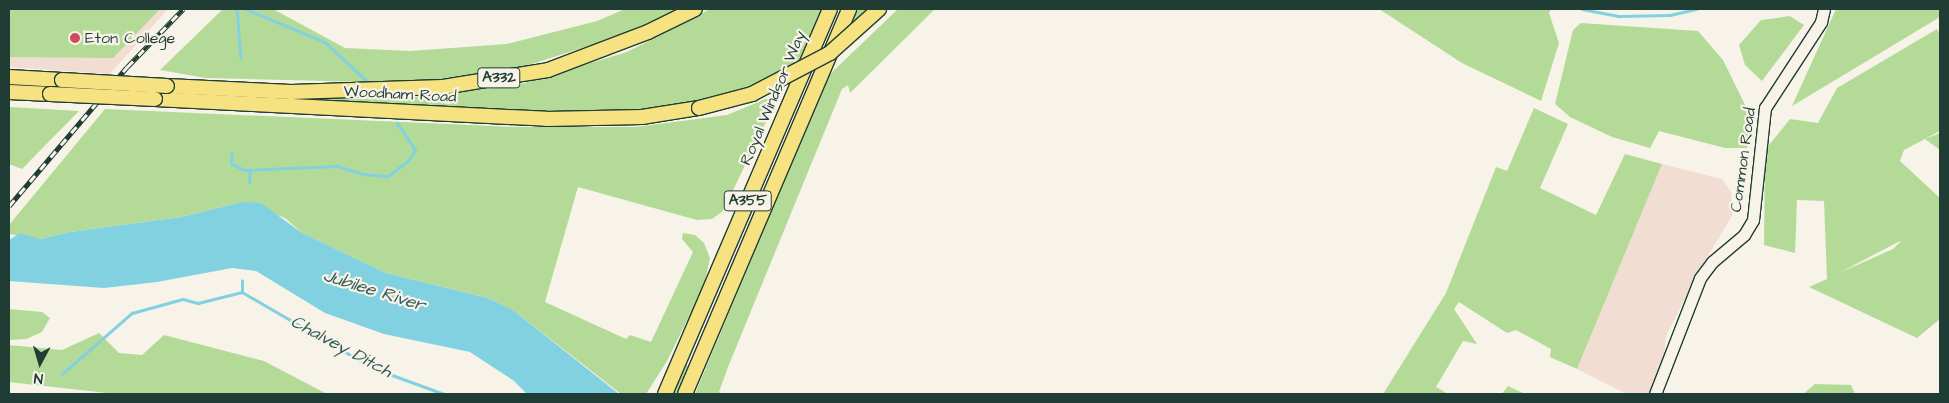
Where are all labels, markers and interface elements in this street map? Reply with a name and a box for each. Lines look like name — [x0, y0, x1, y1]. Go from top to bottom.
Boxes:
place label: Eton College — [85, 28, 175, 48]
street label: Royal Windsor Way — [736, 28, 810, 168]
marker: Eton College — [69, 32, 81, 44]
road number: A332 — [476, 66, 522, 90]
street label: Woodham Road — [343, 81, 457, 107]
street label: Common Road — [1726, 106, 1760, 214]
road number: A355 — [723, 188, 773, 214]
water label: Jubilee River — [320, 265, 428, 317]
water label: Chalvey Ditch — [287, 311, 395, 383]
north arrow — [15, 338, 65, 388]
text: N — [33, 368, 44, 388]

